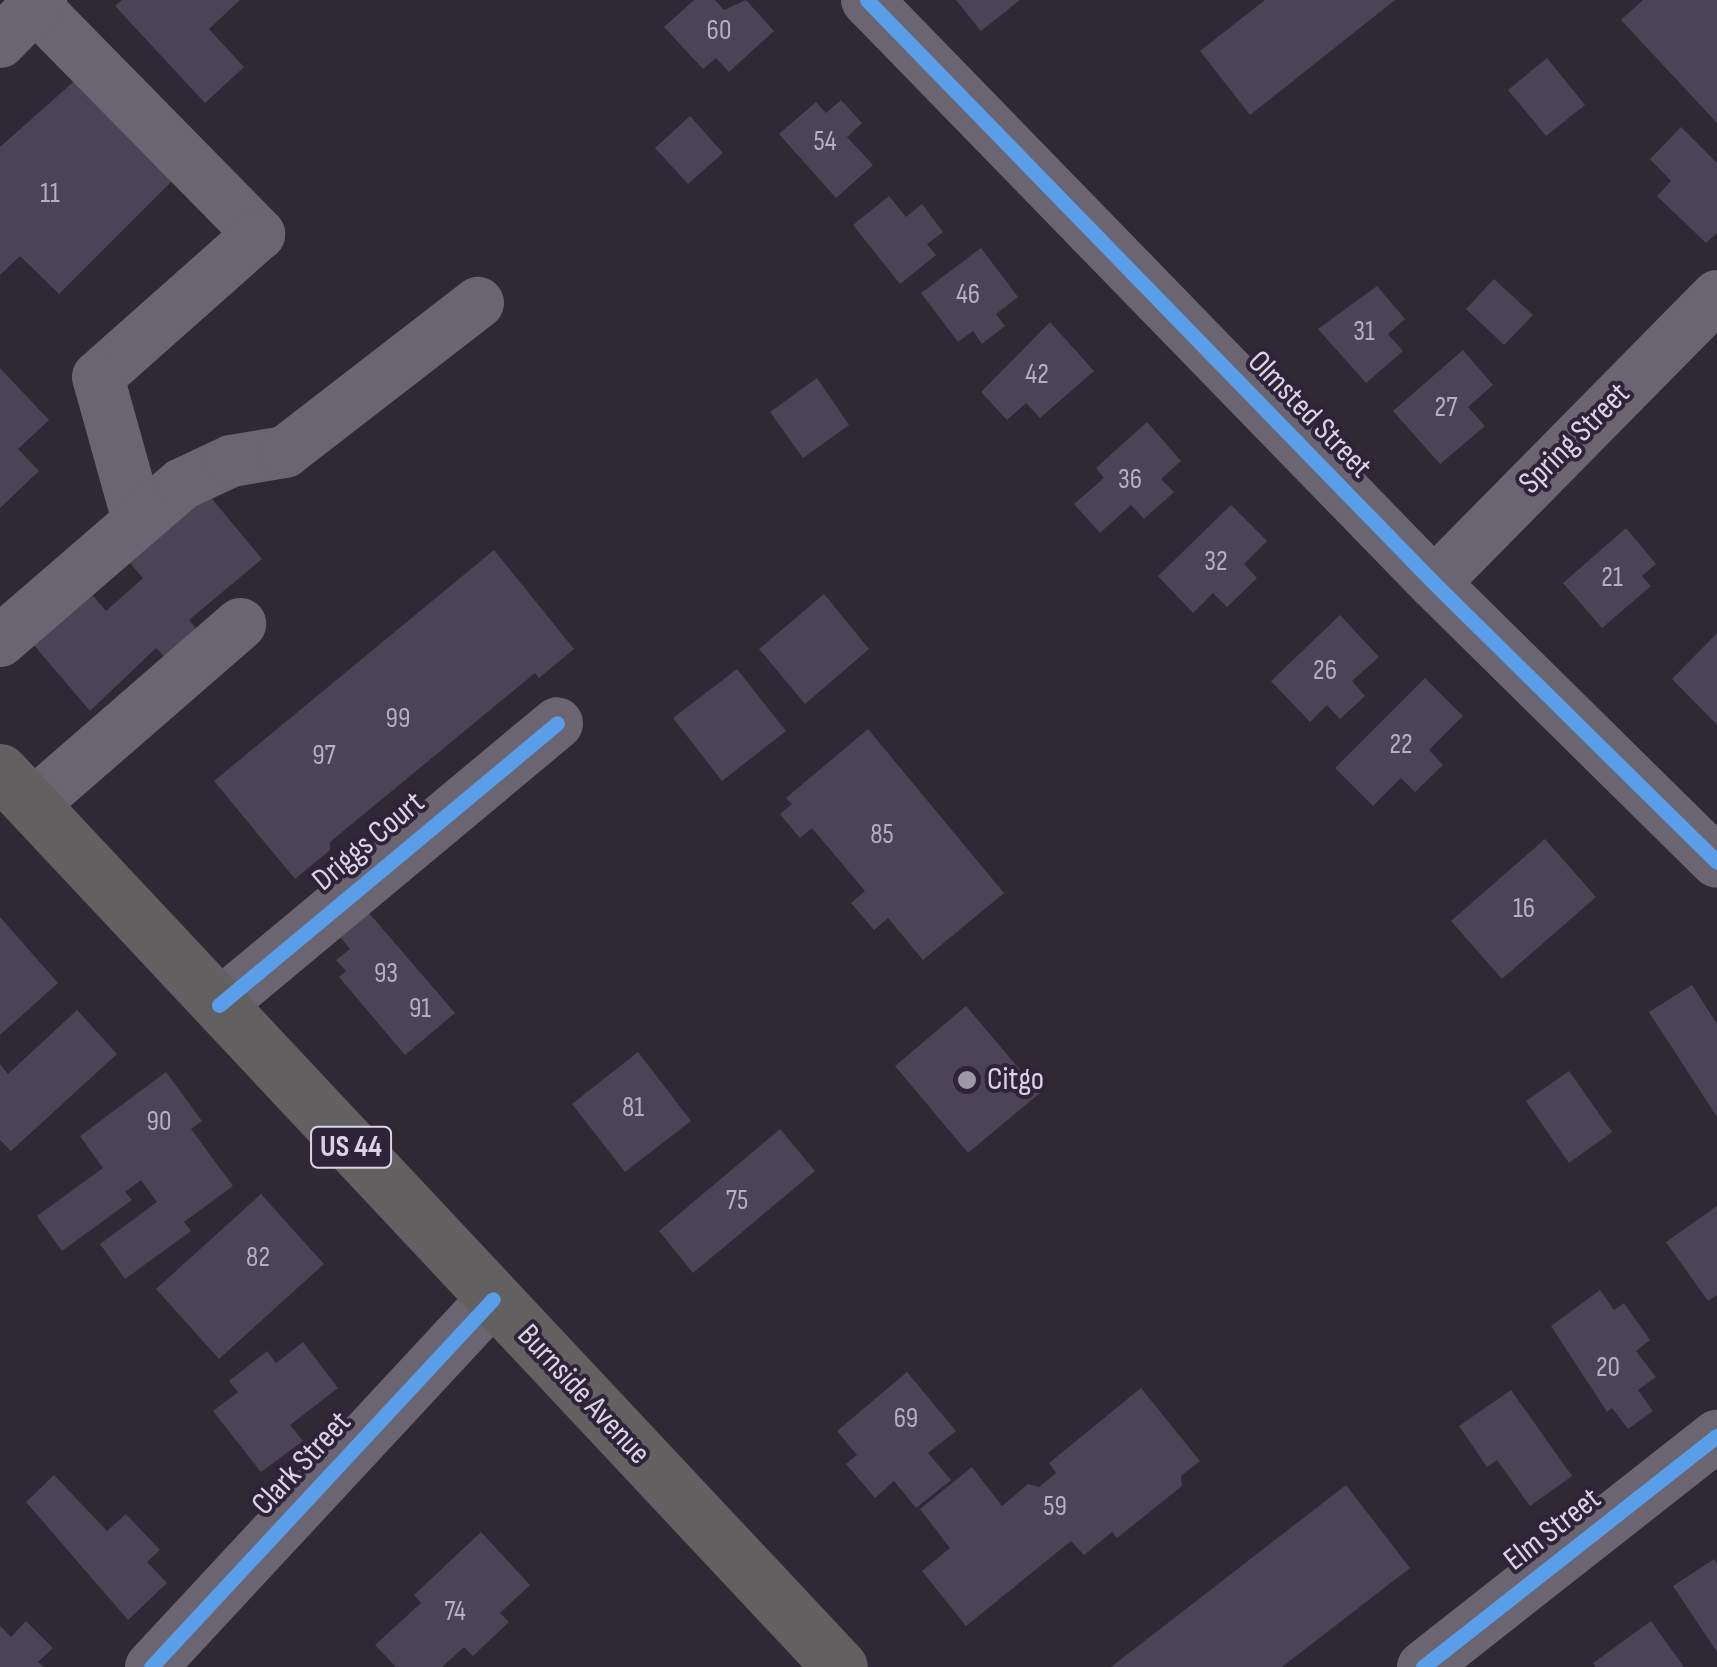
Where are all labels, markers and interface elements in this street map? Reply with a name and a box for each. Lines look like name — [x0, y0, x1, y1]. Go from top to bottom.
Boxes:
house number: 60 — [707, 14, 731, 48]
house number: 54 — [813, 125, 837, 159]
house number: 11 — [40, 177, 60, 211]
house number: 46 — [956, 278, 980, 312]
house number: 31 — [1353, 315, 1375, 349]
street label: Olmsted Street — [1239, 343, 1379, 487]
house number: 42 — [1025, 358, 1049, 392]
street label: Spring Street — [1512, 376, 1638, 502]
house number: 27 — [1435, 391, 1457, 425]
house number: 36 — [1118, 463, 1142, 497]
house number: 32 — [1204, 545, 1228, 579]
house number: 21 — [1601, 561, 1623, 595]
house number: 26 — [1313, 654, 1337, 688]
house number: 99 — [386, 702, 410, 736]
house number: 22 — [1389, 728, 1413, 762]
house number: 97 — [312, 739, 336, 773]
street label: Driggs Court — [305, 784, 433, 900]
house number: 85 — [870, 818, 894, 852]
house number: 16 — [1513, 892, 1535, 926]
house number: 93 — [374, 957, 398, 991]
house number: 91 — [409, 992, 431, 1026]
place label: Citgo — [987, 1061, 1044, 1099]
marker: Citgo — [956, 1069, 978, 1091]
house number: 81 — [622, 1091, 644, 1125]
house number: 90 — [147, 1105, 171, 1139]
road number: US 44 — [308, 1122, 394, 1172]
house number: 75 — [726, 1184, 748, 1218]
house number: 82 — [246, 1241, 270, 1275]
street label: Burnside Avenue — [508, 1317, 658, 1473]
house number: 20 — [1596, 1351, 1620, 1385]
house number: 69 — [894, 1402, 918, 1436]
street label: Clark Street — [244, 1404, 360, 1524]
street label: Elm Street — [1497, 1480, 1609, 1580]
house number: 59 — [1043, 1490, 1067, 1524]
house number: 74 — [444, 1595, 466, 1629]

